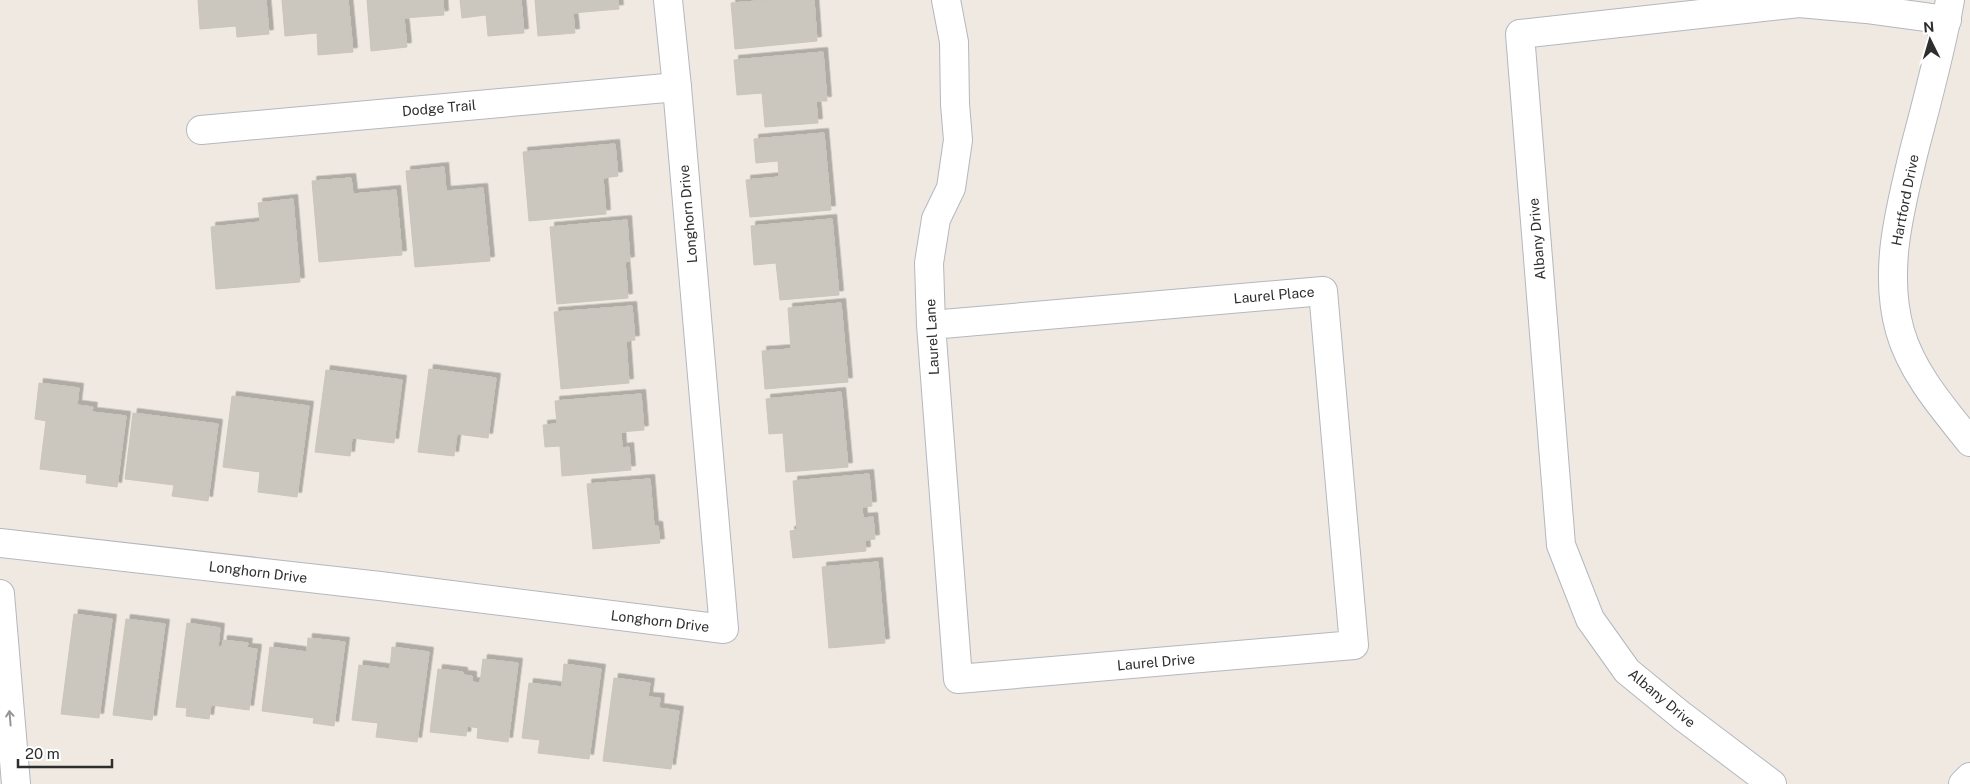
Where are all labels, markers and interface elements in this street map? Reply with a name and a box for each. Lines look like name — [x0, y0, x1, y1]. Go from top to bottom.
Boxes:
north arrow — [1905, 15, 1955, 65]
text: N — [1923, 19, 1935, 35]
street label: Dodge Trail — [401, 97, 477, 119]
street label: Hartford Drive — [1888, 153, 1922, 247]
street label: Longhorn Drive — [676, 164, 700, 264]
street label: Albany Drive — [1525, 197, 1549, 281]
street label: Laurel Place — [1233, 283, 1315, 307]
street label: Laurel Lane — [922, 298, 942, 376]
street label: Longhorn Drive — [208, 558, 308, 586]
street label: Longhorn Drive — [610, 607, 710, 635]
street label: Laurel Drive — [1116, 651, 1196, 673]
street label: Albany Drive — [1625, 665, 1699, 731]
one-way arrow — [5, 710, 15, 726]
scale bar — [18, 736, 111, 768]
text: 20 m — [25, 745, 60, 762]

